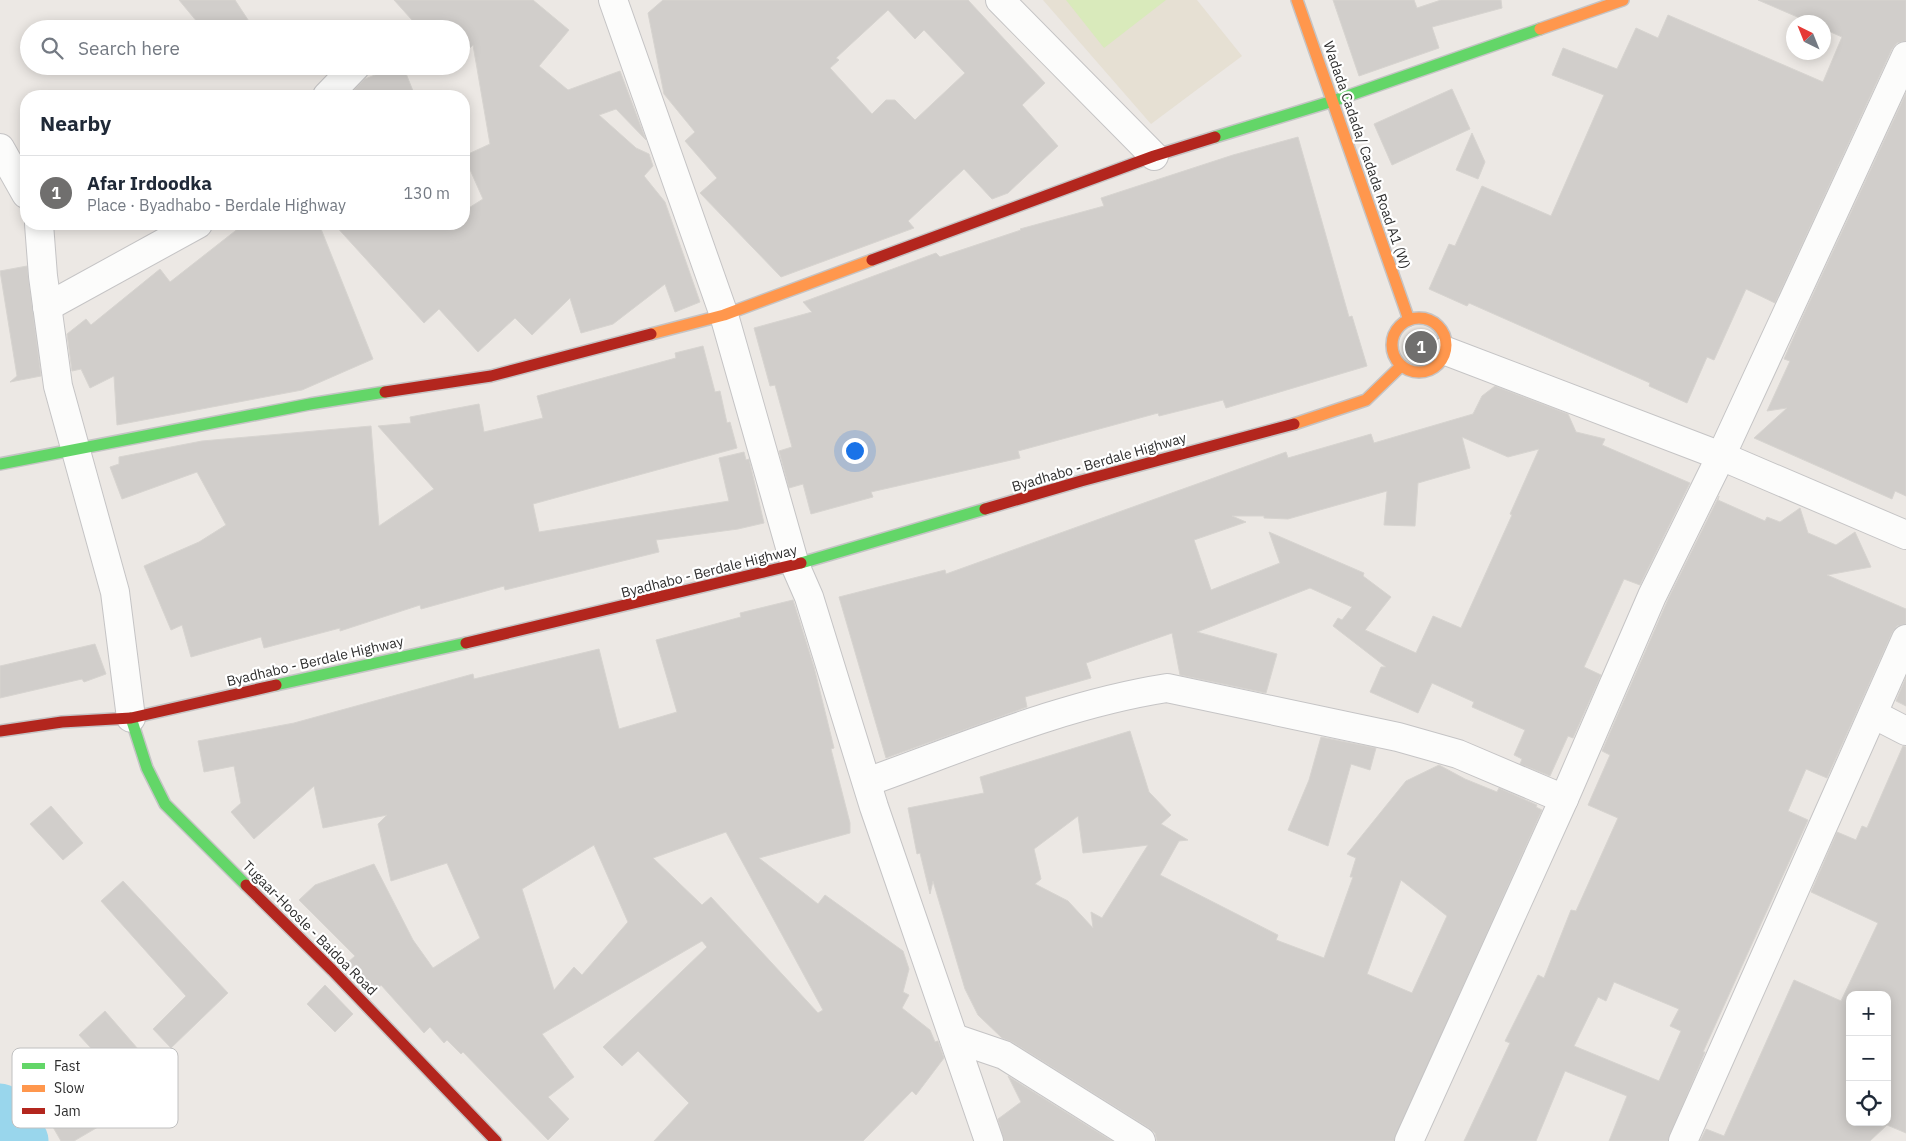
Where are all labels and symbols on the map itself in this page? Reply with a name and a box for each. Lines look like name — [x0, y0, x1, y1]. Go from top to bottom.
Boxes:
north arrow — [1786, 15, 1831, 60]
street label: Wadada Cadada/ Cadada Road A1 (W) — [1319, 39, 1415, 271]
pin: 1 — [1405, 328, 1437, 366]
street label: Byadhabo - Berdale Highway — [1010, 428, 1188, 496]
your location — [842, 438, 868, 464]
street label: Byadhabo - Berdale Highway — [619, 540, 799, 602]
street label: Byadhabo - Berdale Highway — [225, 632, 405, 690]
street label: Tugaar-Hoosle - Baidoa Road — [239, 857, 381, 999]
legend — [12, 1048, 178, 1128]
text: Fast — [54, 1057, 80, 1075]
text: Slow — [54, 1079, 85, 1097]
text: Jam — [54, 1102, 81, 1120]

